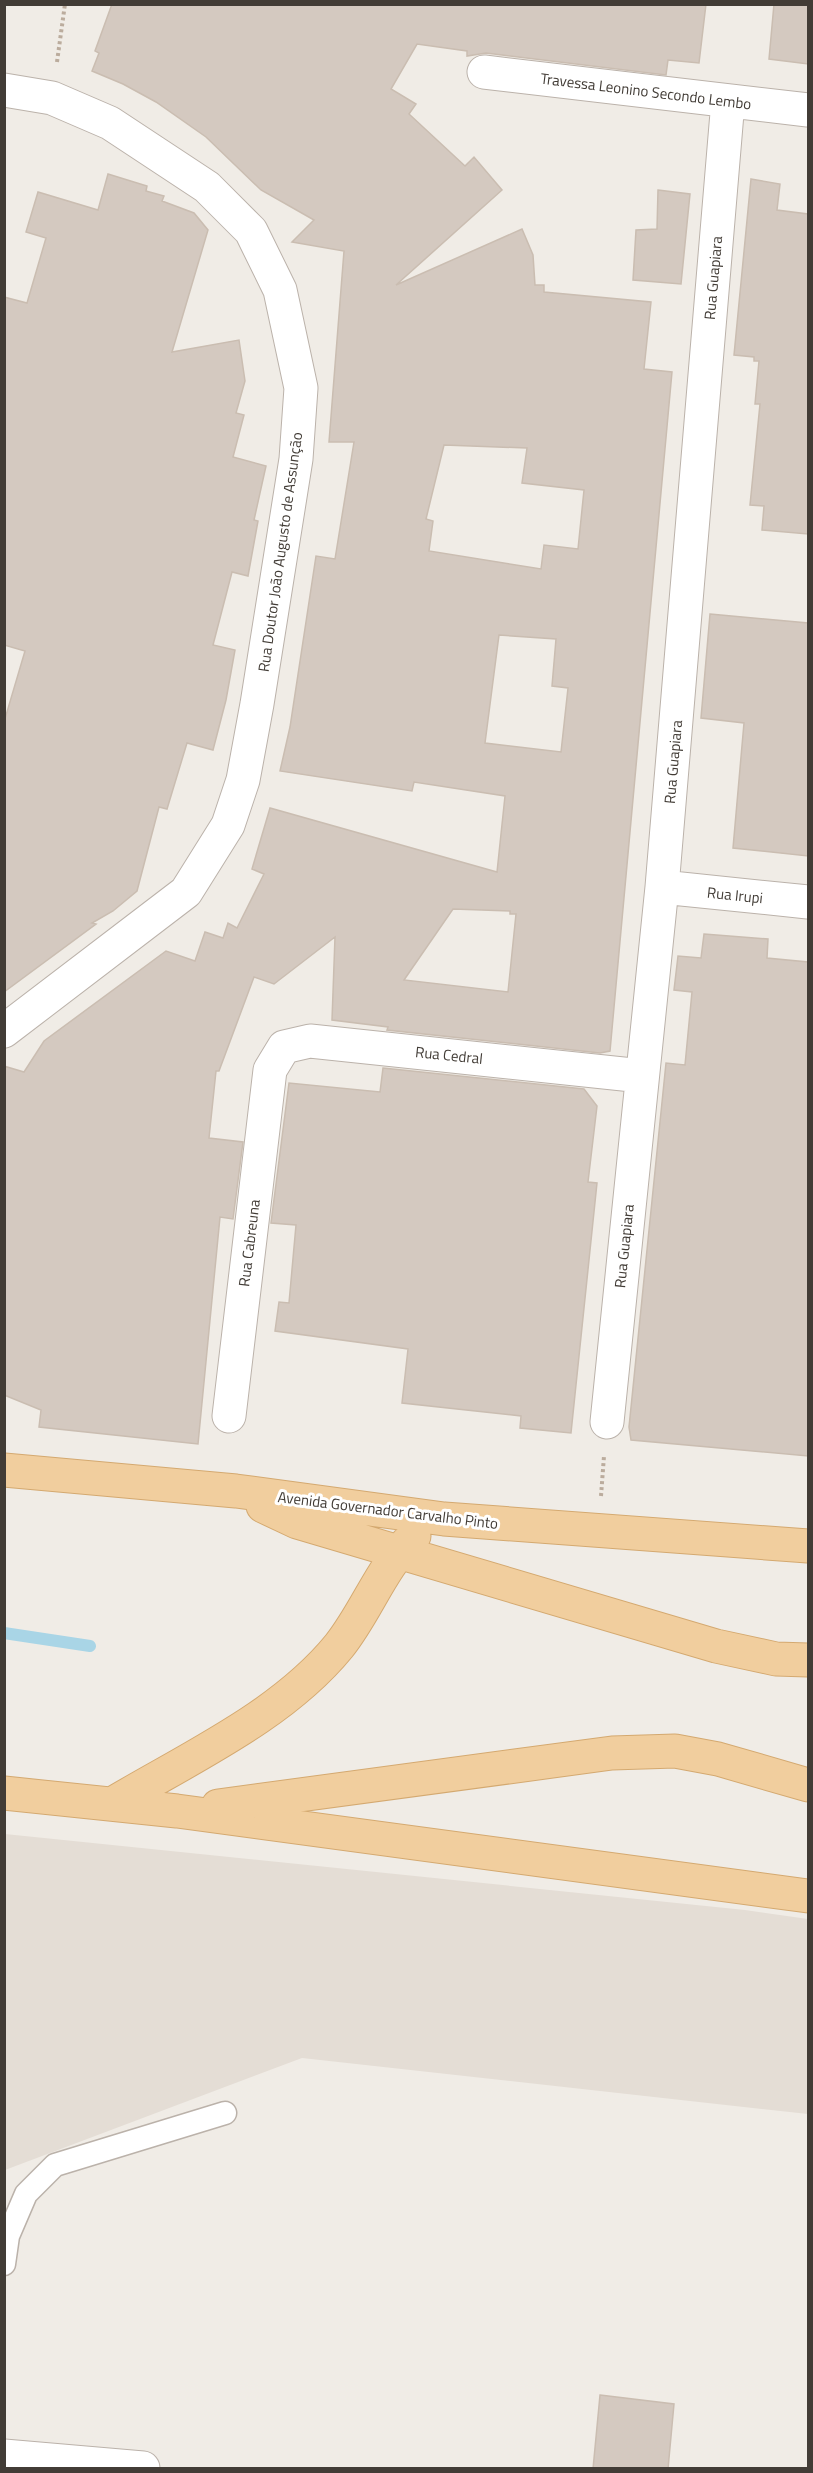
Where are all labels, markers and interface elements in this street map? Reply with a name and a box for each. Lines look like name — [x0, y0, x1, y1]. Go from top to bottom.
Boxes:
street label: Travessa Leonino Secondo Lembo — [539, 67, 753, 115]
street label: Rua Guapiara — [698, 235, 728, 321]
street label: Rua Doutor João Augusto de Assunção — [252, 431, 308, 673]
street label: Rua Guapiara — [658, 719, 688, 805]
street label: Rua Irupi — [706, 881, 764, 909]
street label: Rua Cedral — [414, 1040, 484, 1070]
street label: Rua Cabreuna — [232, 1198, 266, 1288]
street label: Rua Guapiara — [608, 1202, 640, 1289]
street label: Avenida Governador Carvalho Pinto — [277, 1485, 500, 1535]

